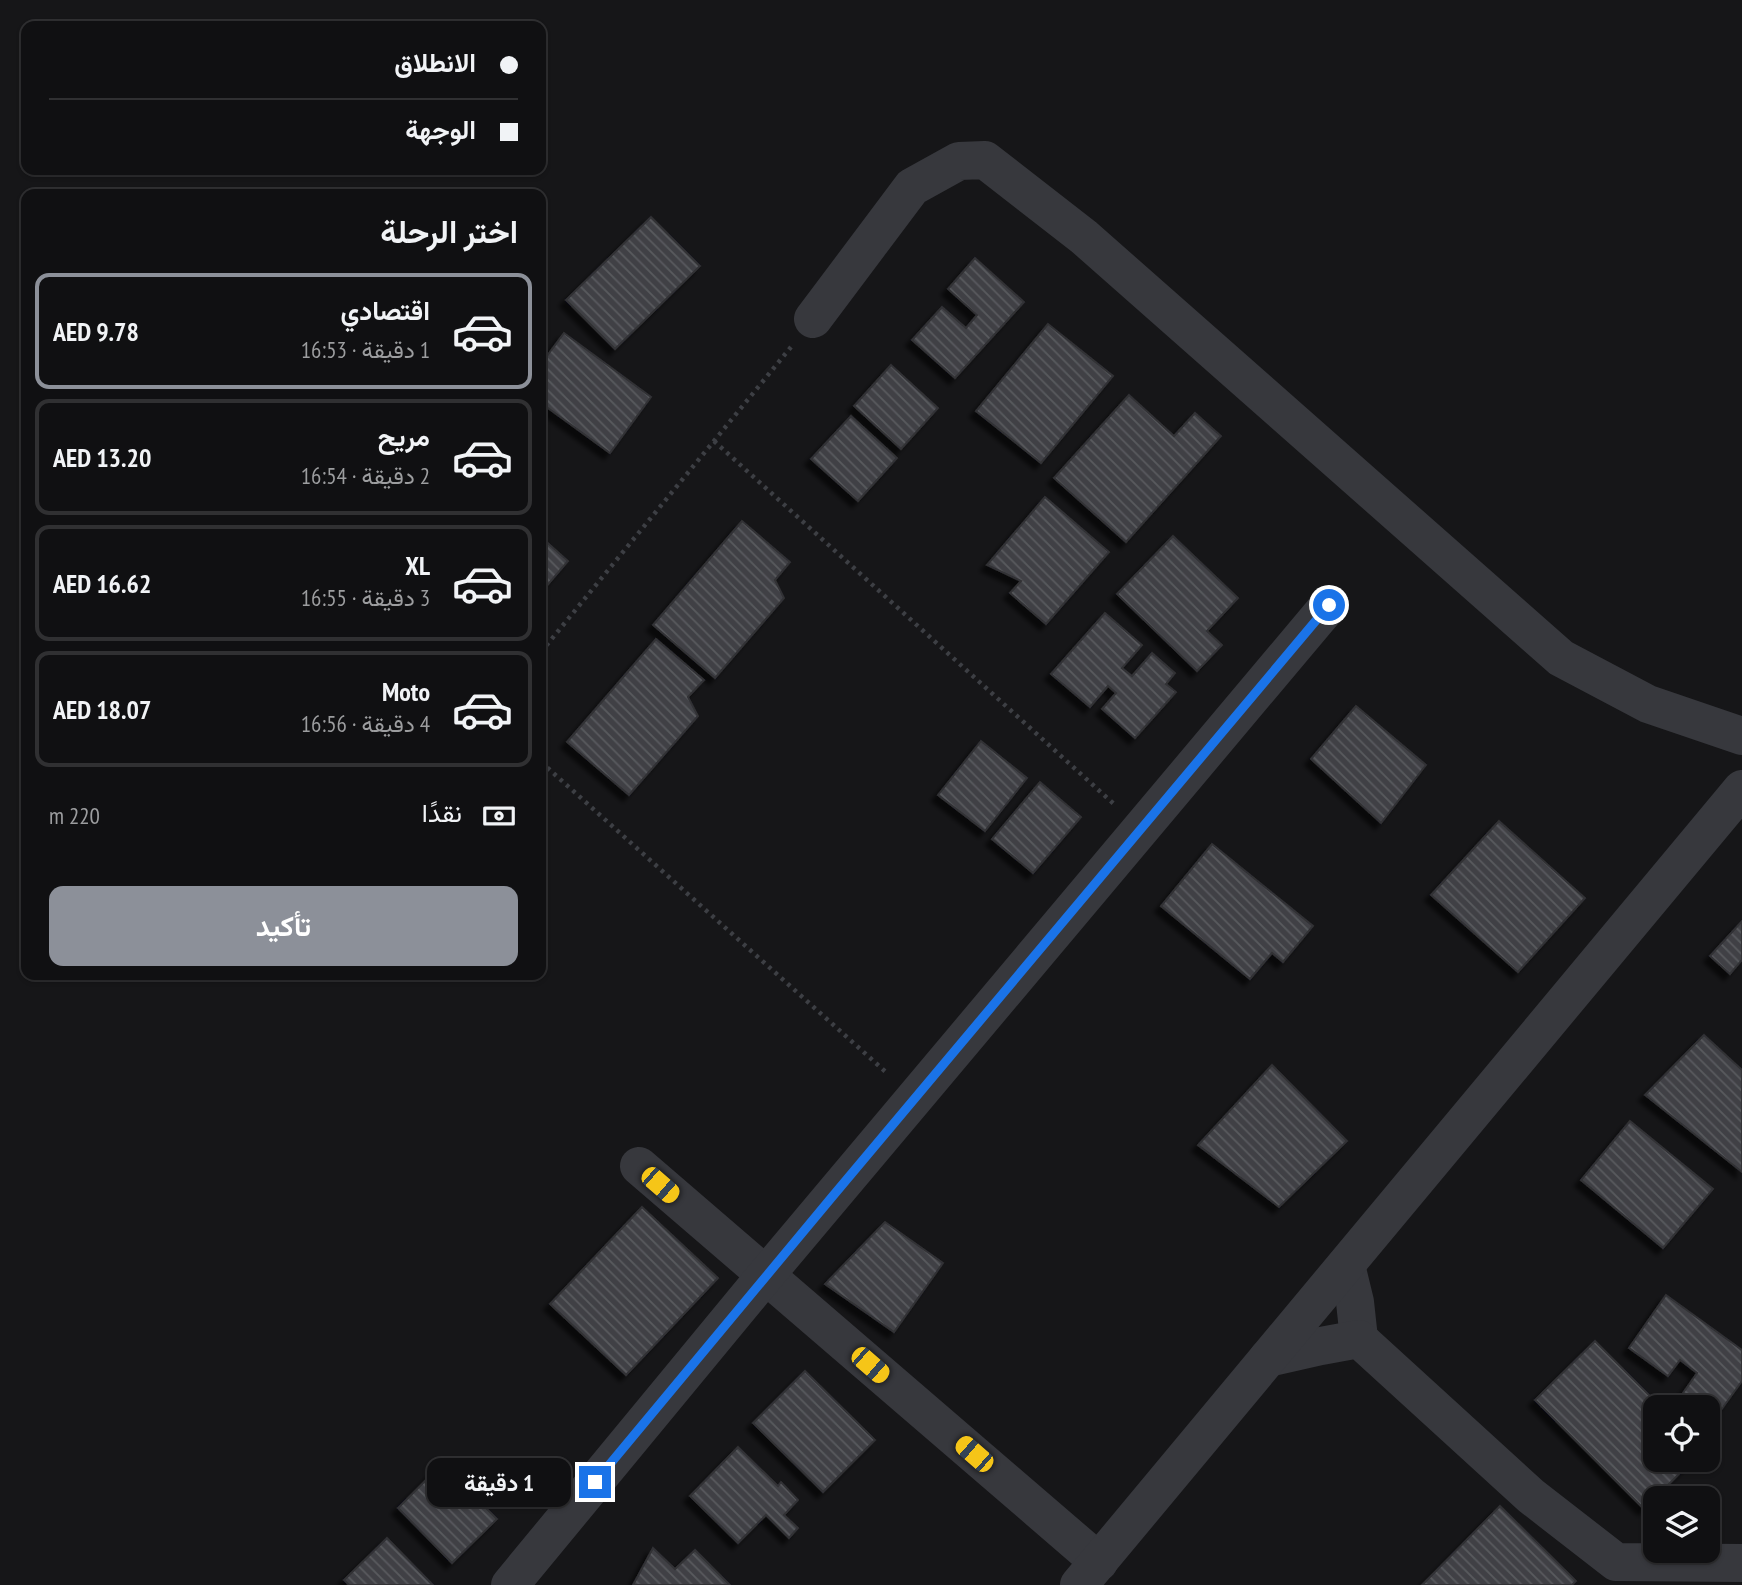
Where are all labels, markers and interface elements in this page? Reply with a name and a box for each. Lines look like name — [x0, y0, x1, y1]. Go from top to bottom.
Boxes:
text: الانطلاق — [394, 46, 476, 79]
text: الوجهة — [405, 113, 476, 146]
text: اختر الرحلة — [380, 210, 518, 252]
text: اقتصادي — [341, 294, 430, 327]
icon: car — [451, 300, 514, 363]
text: AED 9.78 — [53, 315, 139, 348]
text: 1 دقيقة · 16:53 — [301, 335, 430, 364]
text: مريح — [378, 420, 430, 453]
icon: car — [451, 426, 514, 489]
text: AED 13.20 — [53, 441, 151, 474]
text: 2 دقيقة · 16:54 — [301, 461, 430, 490]
text: XL — [405, 549, 430, 582]
icon: car — [451, 552, 514, 615]
text: AED 16.62 — [53, 567, 151, 600]
text: 3 دقيقة · 16:55 — [301, 583, 430, 612]
route start — [1313, 589, 1345, 621]
text: Moto — [382, 675, 430, 708]
icon: car — [451, 678, 514, 741]
text: AED 18.07 — [53, 693, 151, 726]
text: 4 دقيقة · 16:56 — [301, 709, 430, 738]
text: نقدًا — [422, 796, 462, 829]
icon: cash — [480, 797, 518, 835]
text: 220 m — [49, 801, 100, 830]
button: تأكيد — [49, 886, 518, 966]
car — [638, 1163, 683, 1207]
car — [848, 1343, 893, 1387]
map controls — [1643, 1395, 1720, 1563]
button: locate — [1643, 1395, 1720, 1472]
car — [952, 1432, 997, 1476]
callout: 1 دقيقة — [427, 1458, 570, 1506]
route end — [579, 1466, 611, 1498]
text: 1 دقيقة — [464, 1468, 534, 1497]
button: layers — [1643, 1486, 1720, 1563]

